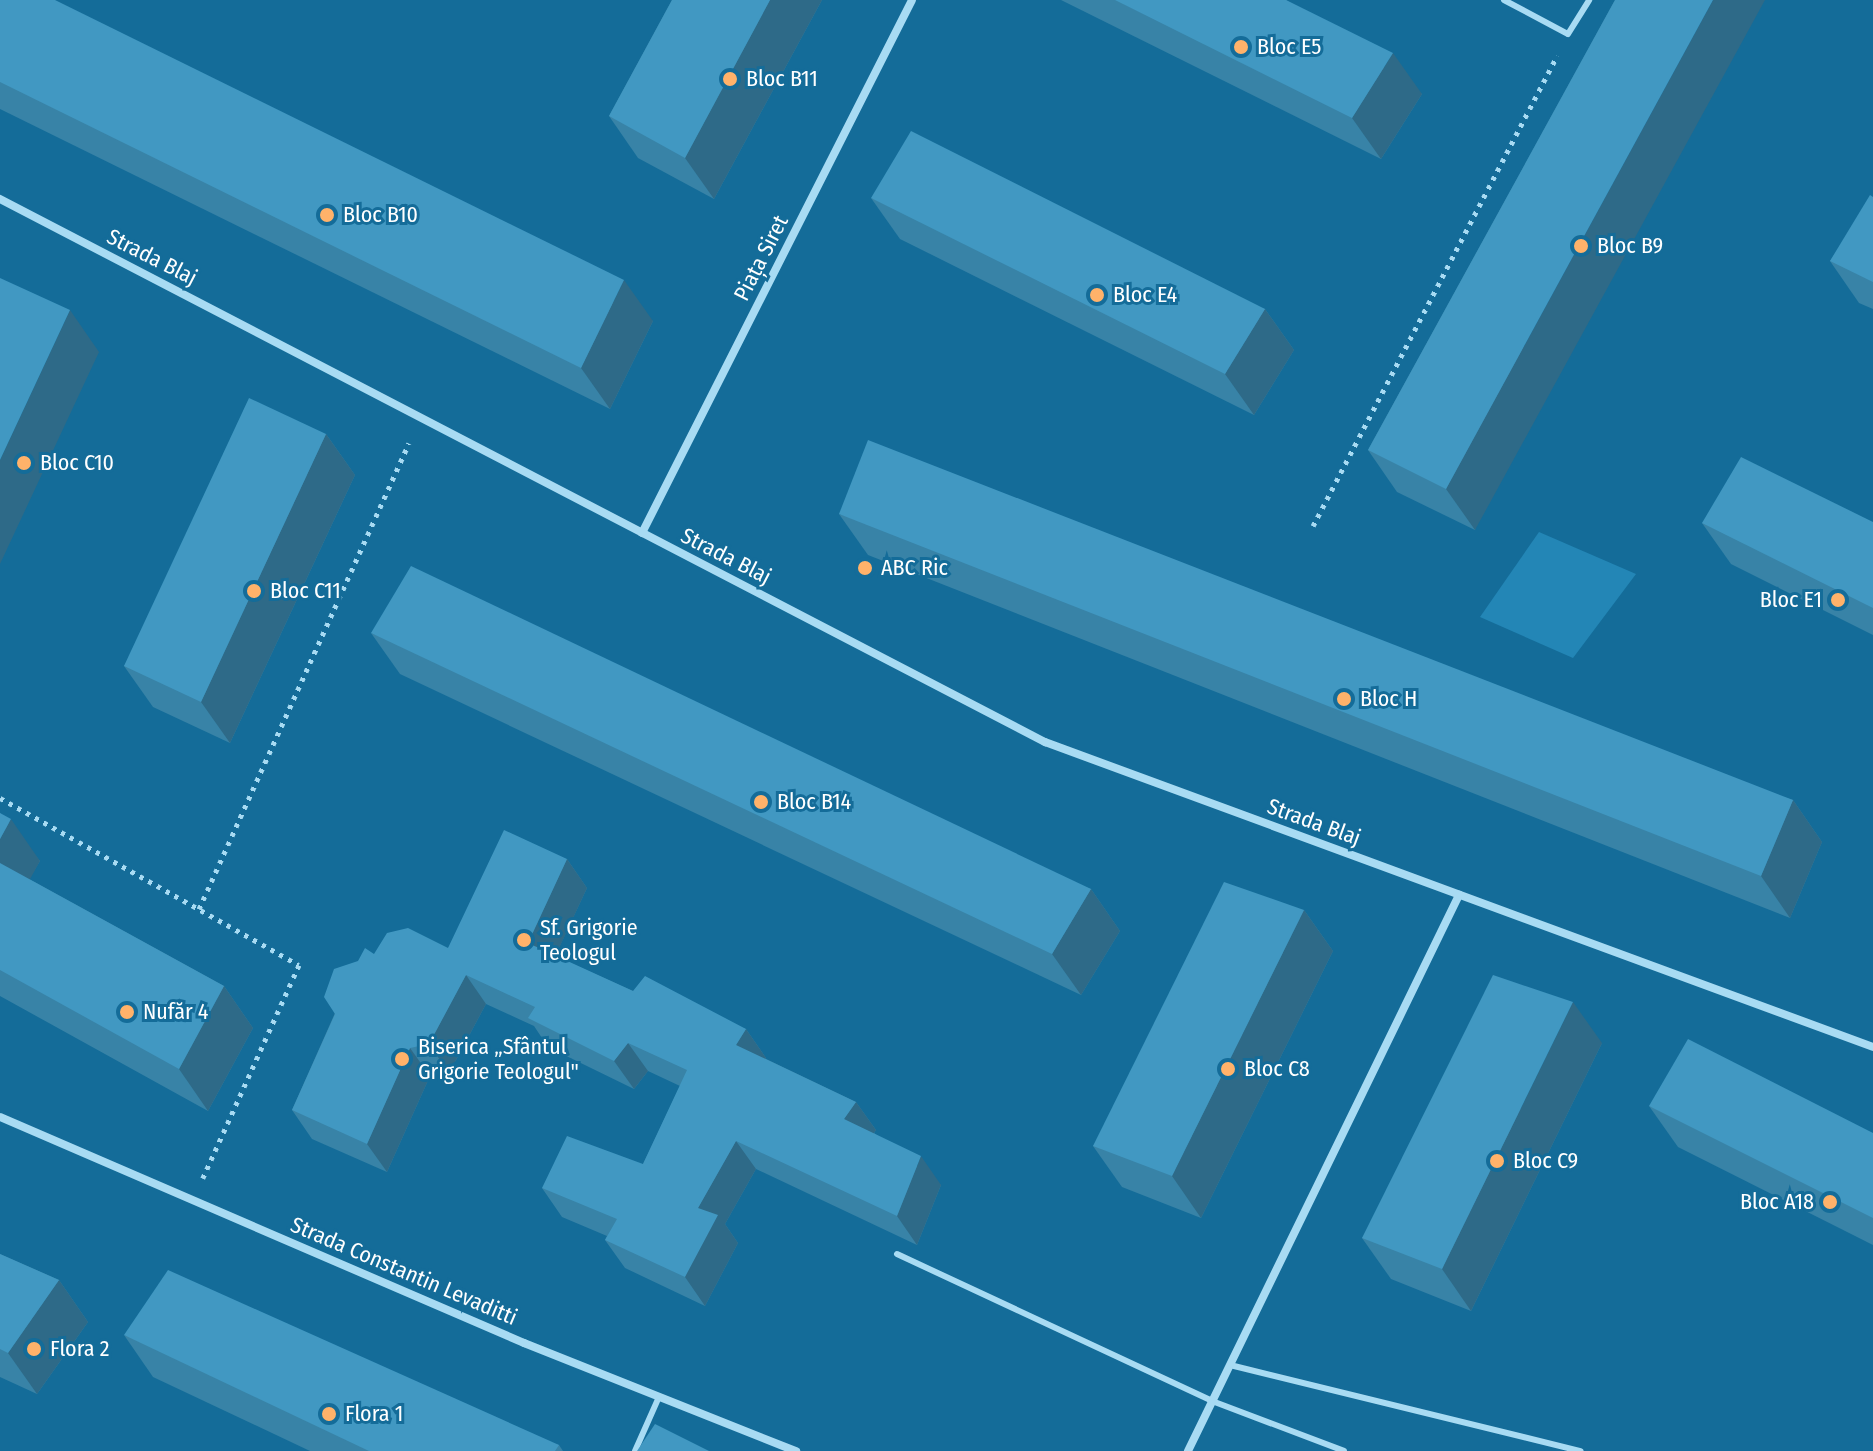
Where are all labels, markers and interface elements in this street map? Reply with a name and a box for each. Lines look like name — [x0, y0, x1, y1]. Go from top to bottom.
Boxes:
place label: Bloc E5 — [1257, 34, 1321, 60]
marker: Bloc E5 — [1232, 38, 1250, 56]
place label: Bloc B11 — [746, 66, 818, 92]
marker: Bloc B11 — [721, 70, 739, 88]
place label: Bloc B10 — [343, 202, 418, 228]
marker: Bloc B10 — [318, 206, 336, 224]
street label: Piața Siret — [728, 211, 794, 305]
street label: Strada Blaj — [103, 223, 201, 291]
place label: Bloc B9 — [1597, 233, 1663, 259]
marker: Bloc B9 — [1572, 237, 1590, 255]
place label: Bloc E4 — [1113, 282, 1177, 308]
marker: Bloc E4 — [1088, 286, 1106, 304]
place label: Bloc C10 — [40, 450, 114, 476]
marker: Bloc C10 — [15, 454, 33, 472]
street label: Strada Blaj — [677, 522, 775, 590]
place label: ABC Ric — [881, 555, 948, 581]
marker: ABC Ric — [856, 559, 874, 577]
place label: Bloc C11 — [270, 578, 341, 604]
marker: Bloc C11 — [245, 582, 263, 600]
place label: Bloc E1 — [1760, 587, 1822, 613]
marker: Bloc E1 — [1829, 591, 1847, 609]
place label: Bloc H — [1360, 686, 1417, 712]
marker: Bloc H — [1335, 690, 1353, 708]
place label: Bloc B14 — [777, 789, 851, 815]
marker: Bloc B14 — [752, 793, 770, 811]
street label: Strada Blaj — [1264, 793, 1364, 851]
place label: Sf. Grigorie Teologul — [540, 914, 638, 966]
marker: Sf. Grigorie Teologul — [515, 931, 533, 949]
place label: Nufăr 4 — [143, 999, 208, 1025]
marker: Nufăr 4 — [118, 1003, 136, 1021]
place label: Biserica „Sfântul Grigorie Teologul" — [418, 1033, 579, 1084]
marker: Biserica „Sfântul Grigorie Teologul" — [393, 1050, 411, 1068]
place label: Bloc C8 — [1244, 1056, 1310, 1082]
marker: Bloc C8 — [1219, 1060, 1237, 1078]
place label: Bloc C9 — [1513, 1148, 1578, 1174]
marker: Bloc C9 — [1488, 1152, 1506, 1170]
place label: Bloc A18 — [1740, 1189, 1814, 1215]
marker: Bloc A18 — [1821, 1193, 1839, 1211]
street label: Strada Constantin Levaditti — [287, 1211, 521, 1331]
place label: Flora 2 — [50, 1336, 109, 1362]
marker: Flora 2 — [25, 1340, 43, 1358]
place label: Flora 1 — [345, 1401, 403, 1427]
marker: Flora 1 — [320, 1405, 338, 1423]

